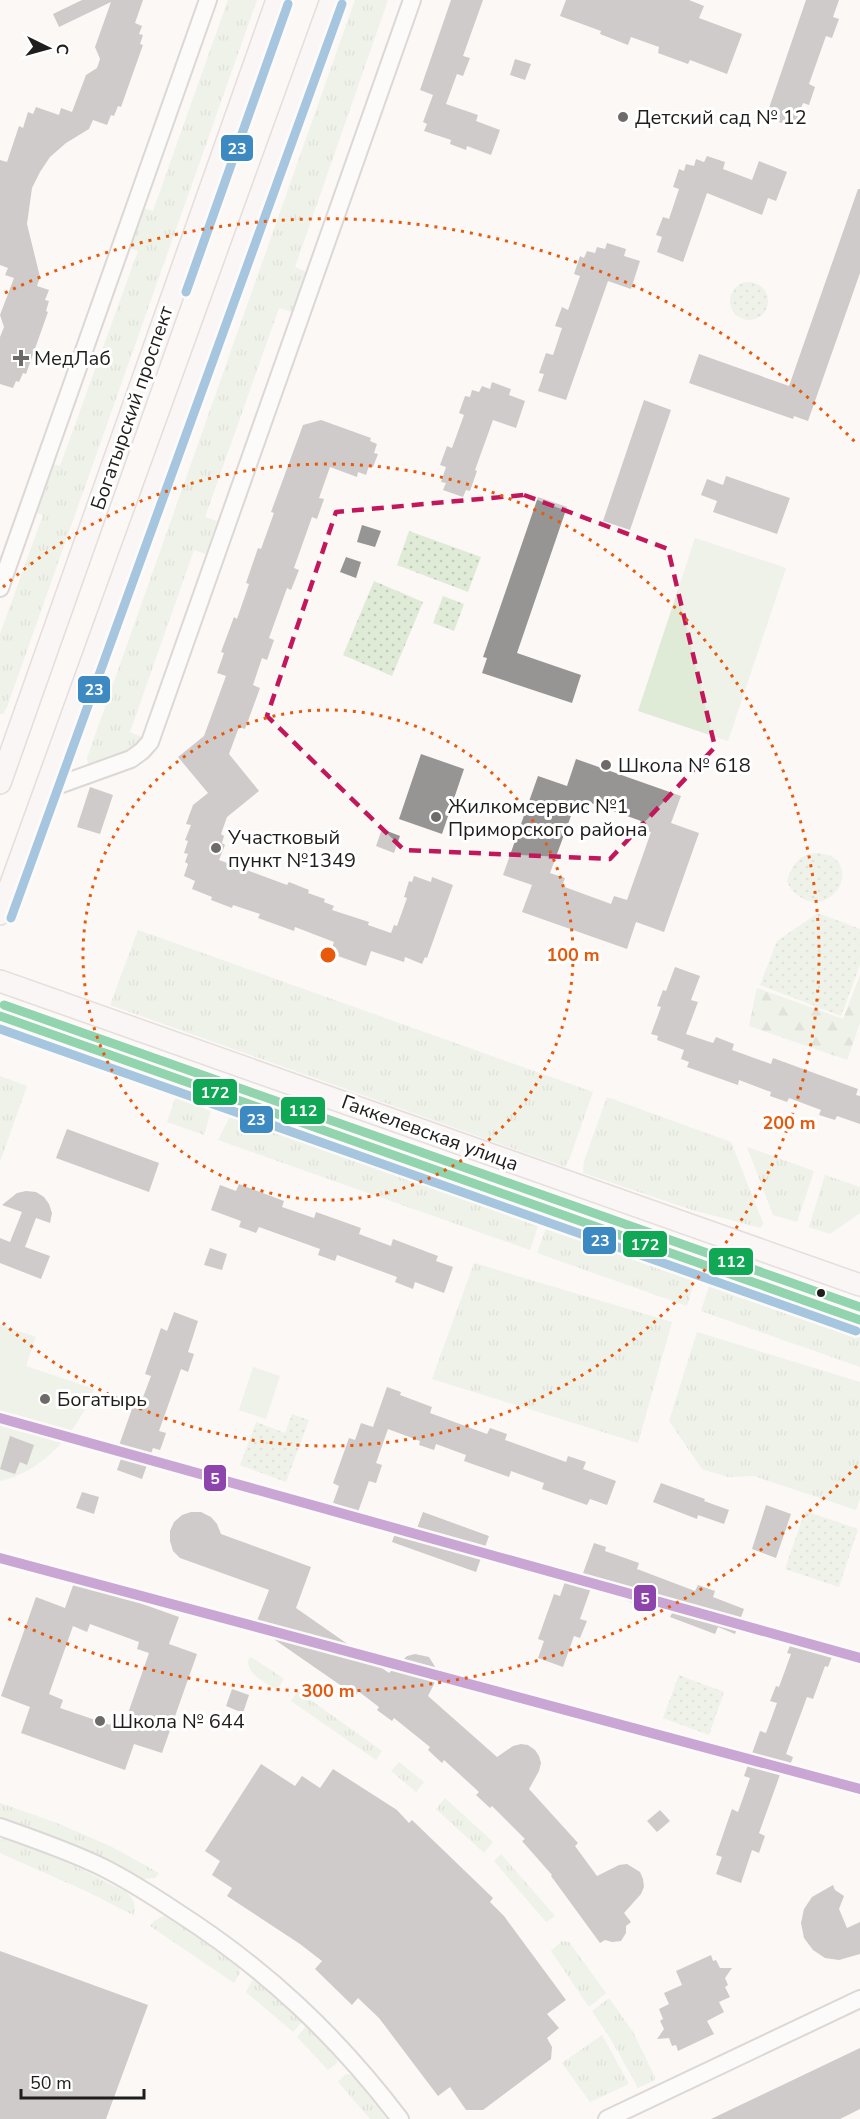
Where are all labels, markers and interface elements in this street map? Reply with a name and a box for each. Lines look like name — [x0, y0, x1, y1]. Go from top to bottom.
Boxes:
north arrow — [18, 18, 78, 78]
text: С — [51, 43, 73, 56]
place label: Детский сад № 12 — [635, 104, 807, 131]
marker: Детский сад № 12 — [616, 110, 630, 124]
line badge: 23 — [220, 134, 254, 162]
text: 23 — [227, 138, 247, 160]
street label: Богатырский проспект — [84, 302, 180, 514]
place label: МедЛаб — [34, 345, 111, 372]
marker: МедЛаб — [12, 349, 30, 367]
line badge: 23 — [77, 675, 111, 704]
text: 23 — [84, 679, 104, 701]
place label: Школа № 618 — [618, 752, 751, 779]
marker: Школа № 618 — [599, 758, 613, 772]
place label: Жилкомсервис №1 Приморского района — [448, 793, 648, 843]
marker: Жилкомсервис №1 Приморского района — [429, 810, 443, 824]
place label: Участковый пункт №1349 — [227, 824, 356, 874]
marker: Участковый пункт №1349 — [209, 841, 223, 855]
text: 100 m — [546, 943, 600, 967]
centre of rings — [318, 945, 338, 965]
line badge: 172 — [192, 1078, 238, 1106]
text: 172 — [201, 1082, 229, 1104]
street label: Гаккелевская улица — [338, 1088, 522, 1178]
line badge: 112 — [280, 1096, 326, 1125]
text: 112 — [289, 1100, 317, 1122]
line badge: 23 — [239, 1105, 274, 1134]
text: 23 — [246, 1109, 266, 1131]
text: 200 m — [762, 1111, 816, 1135]
line badge: 23 — [582, 1226, 617, 1255]
text: 23 — [590, 1230, 610, 1252]
line badge: 172 — [622, 1230, 668, 1258]
text: 172 — [631, 1234, 659, 1256]
line badge: 112 — [708, 1247, 754, 1276]
text: 112 — [717, 1251, 745, 1273]
unlabelled marker — [815, 1287, 827, 1299]
place label: Богатырь — [57, 1386, 147, 1413]
marker: Богатырь — [38, 1392, 52, 1406]
line badge: 5 — [203, 1464, 227, 1492]
text: 5 — [210, 1468, 220, 1490]
line badge: 5 — [633, 1584, 657, 1612]
text: 5 — [640, 1588, 650, 1610]
text: 300 m — [301, 1679, 355, 1703]
place label: Школа № 644 — [112, 1708, 245, 1735]
marker: Школа № 644 — [93, 1714, 107, 1728]
scale bar — [21, 2062, 144, 2100]
text: 50 m — [30, 2071, 72, 2095]

